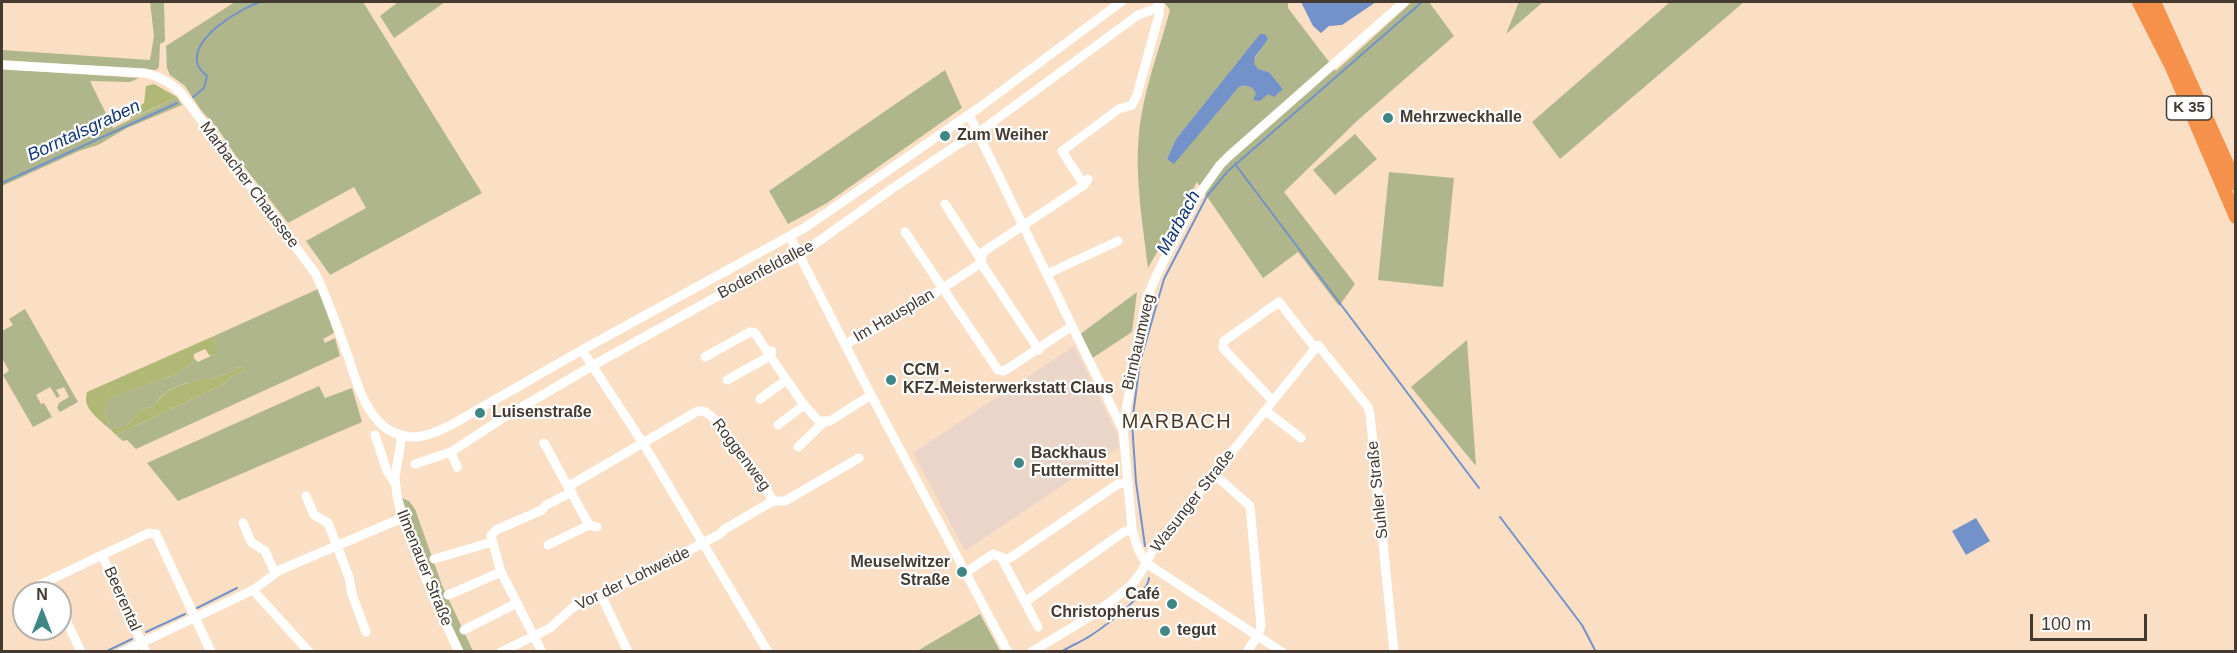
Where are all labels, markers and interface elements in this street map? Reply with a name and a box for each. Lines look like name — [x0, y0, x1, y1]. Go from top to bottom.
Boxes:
water label: Borntalsgraben — [24, 95, 144, 167]
road number: K 35 — [2166, 96, 2212, 120]
place label: Mehrzweckhalle — [1400, 108, 1522, 128]
marker: Mehrzweckhalle — [1381, 111, 1395, 125]
street label: Marbacher Chaussee — [195, 118, 303, 252]
place label: Zum Weiher — [957, 126, 1048, 146]
marker: Zum Weiher — [938, 129, 952, 143]
water label: Marbach — [1153, 187, 1205, 259]
street label: Bodenfeldallee — [715, 237, 817, 303]
street label: Im Hausplan — [850, 285, 938, 347]
street label: Birnbaumweg — [1119, 292, 1159, 392]
place label: CCM - KFZ-Meisterwerkstatt Claus — [903, 361, 1114, 399]
marker: CCM - KFZ-Meisterwerkstatt Claus — [884, 373, 898, 387]
place label: Luisenstraße — [492, 403, 592, 423]
marker: Luisenstraße — [473, 406, 487, 420]
district label: MARBACH — [1122, 410, 1232, 434]
street label: Roggenweg — [708, 415, 774, 495]
street label: Suhler Straße — [1363, 440, 1393, 540]
place label: Backhaus Futtermittel — [1031, 444, 1119, 482]
street label: Wasunger Straße — [1147, 446, 1239, 556]
marker: Backhaus Futtermittel — [1012, 456, 1026, 470]
street label: Ilmenauer Straße — [392, 507, 456, 629]
street label: Vor der Lohweide — [573, 543, 693, 615]
place label: Meuselwitzer Straße — [850, 553, 950, 591]
street label: Beerental — [99, 564, 145, 634]
marker: Meuselwitzer Straße — [955, 565, 969, 579]
north arrow — [12, 581, 72, 641]
place label: Café Christopherus — [1051, 585, 1160, 623]
text: N — [36, 586, 48, 603]
marker: Café Christopherus — [1165, 597, 1179, 611]
scale bar — [2033, 602, 2150, 640]
text: 100 m — [2041, 614, 2091, 634]
place label: tegut — [1177, 621, 1216, 641]
marker: tegut — [1158, 624, 1172, 638]

